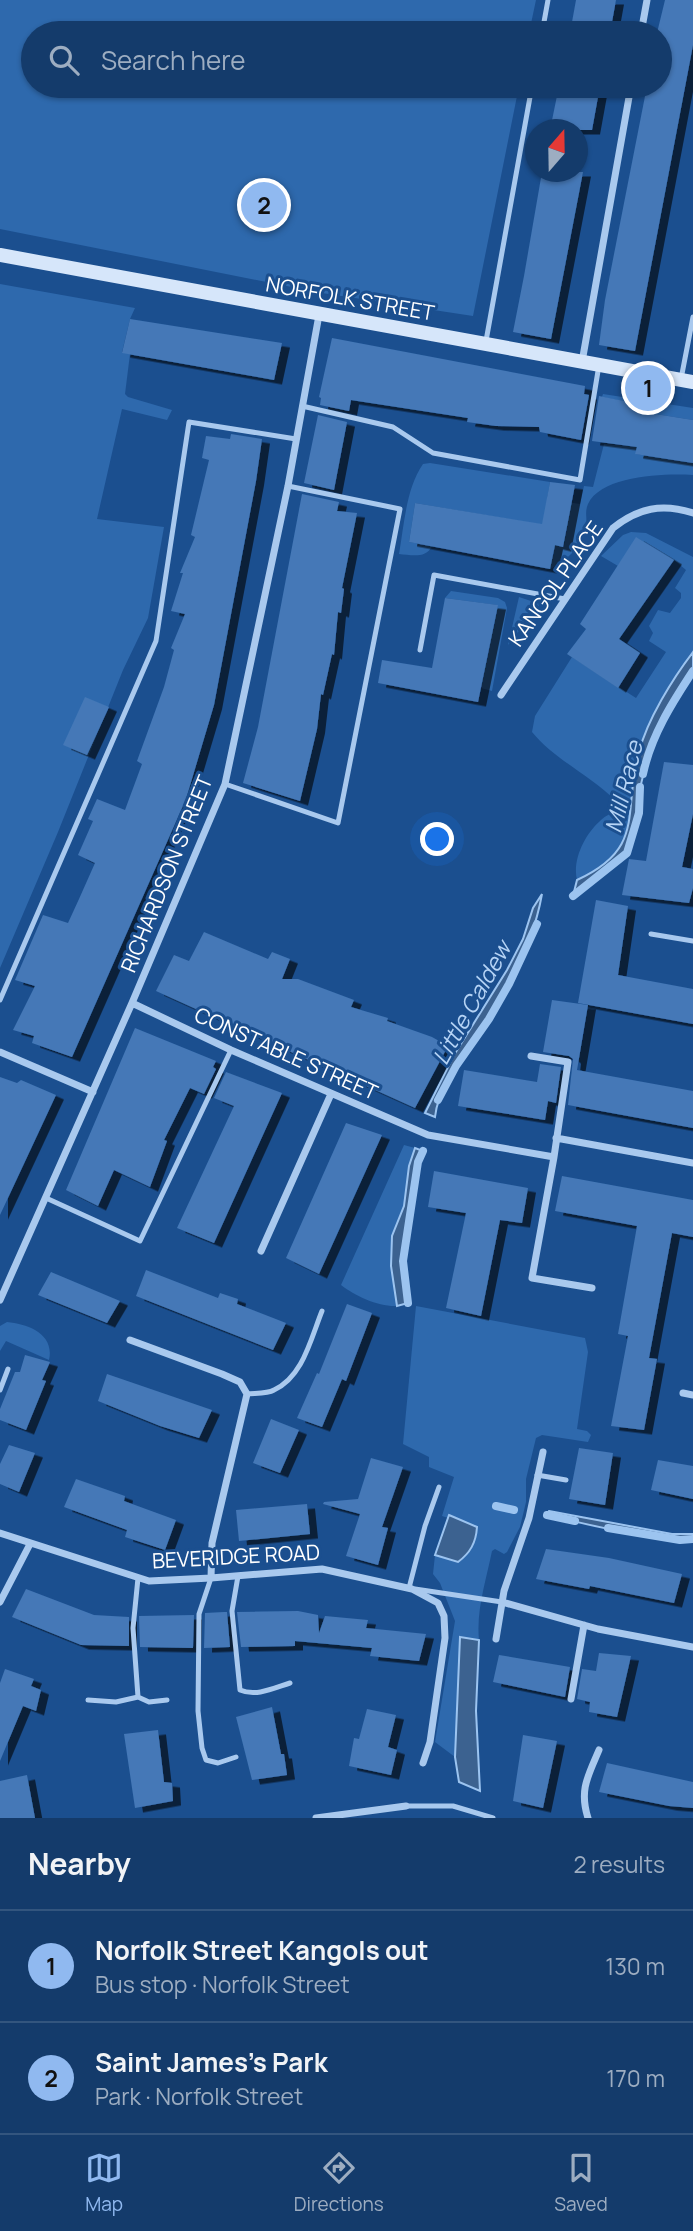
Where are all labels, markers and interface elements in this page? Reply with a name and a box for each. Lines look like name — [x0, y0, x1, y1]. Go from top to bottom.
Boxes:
search box — [21, 21, 672, 98]
icon: search — [45, 41, 83, 79]
text: Search here — [101, 42, 246, 78]
north arrow — [525, 119, 588, 182]
pin: 2 — [241, 179, 287, 231]
street label: NORFOLK STREET — [264, 269, 437, 327]
pin: 1 — [625, 362, 671, 414]
street label: KANGOL PLACE — [501, 515, 609, 652]
water label: Mill Race — [596, 736, 650, 836]
street label: RICHARDSON STREET — [114, 771, 219, 976]
your location — [420, 822, 454, 856]
water label: Little Caldew — [424, 932, 520, 1070]
street label: CONSTABLE STREET — [190, 1000, 383, 1106]
street label: BEVERIDGE ROAD — [151, 1538, 321, 1574]
text: Nearby — [28, 1843, 131, 1884]
text: 2 results — [573, 1848, 665, 1880]
text: Norfolk Street Kangols out — [95, 1932, 429, 1968]
text: 1 — [46, 1950, 56, 1982]
text: 130 m — [605, 1950, 665, 1982]
text: Bus stop · Norfolk Street — [95, 1968, 350, 2000]
text: Saint James's Park — [95, 2044, 328, 2080]
text: 2 — [44, 2062, 58, 2094]
text: 170 m — [606, 2062, 665, 2094]
text: Park · Norfolk Street — [95, 2080, 303, 2112]
tab: Map — [85, 2149, 123, 2217]
tab: Directions — [294, 2149, 384, 2217]
tab: Saved — [554, 2149, 608, 2217]

